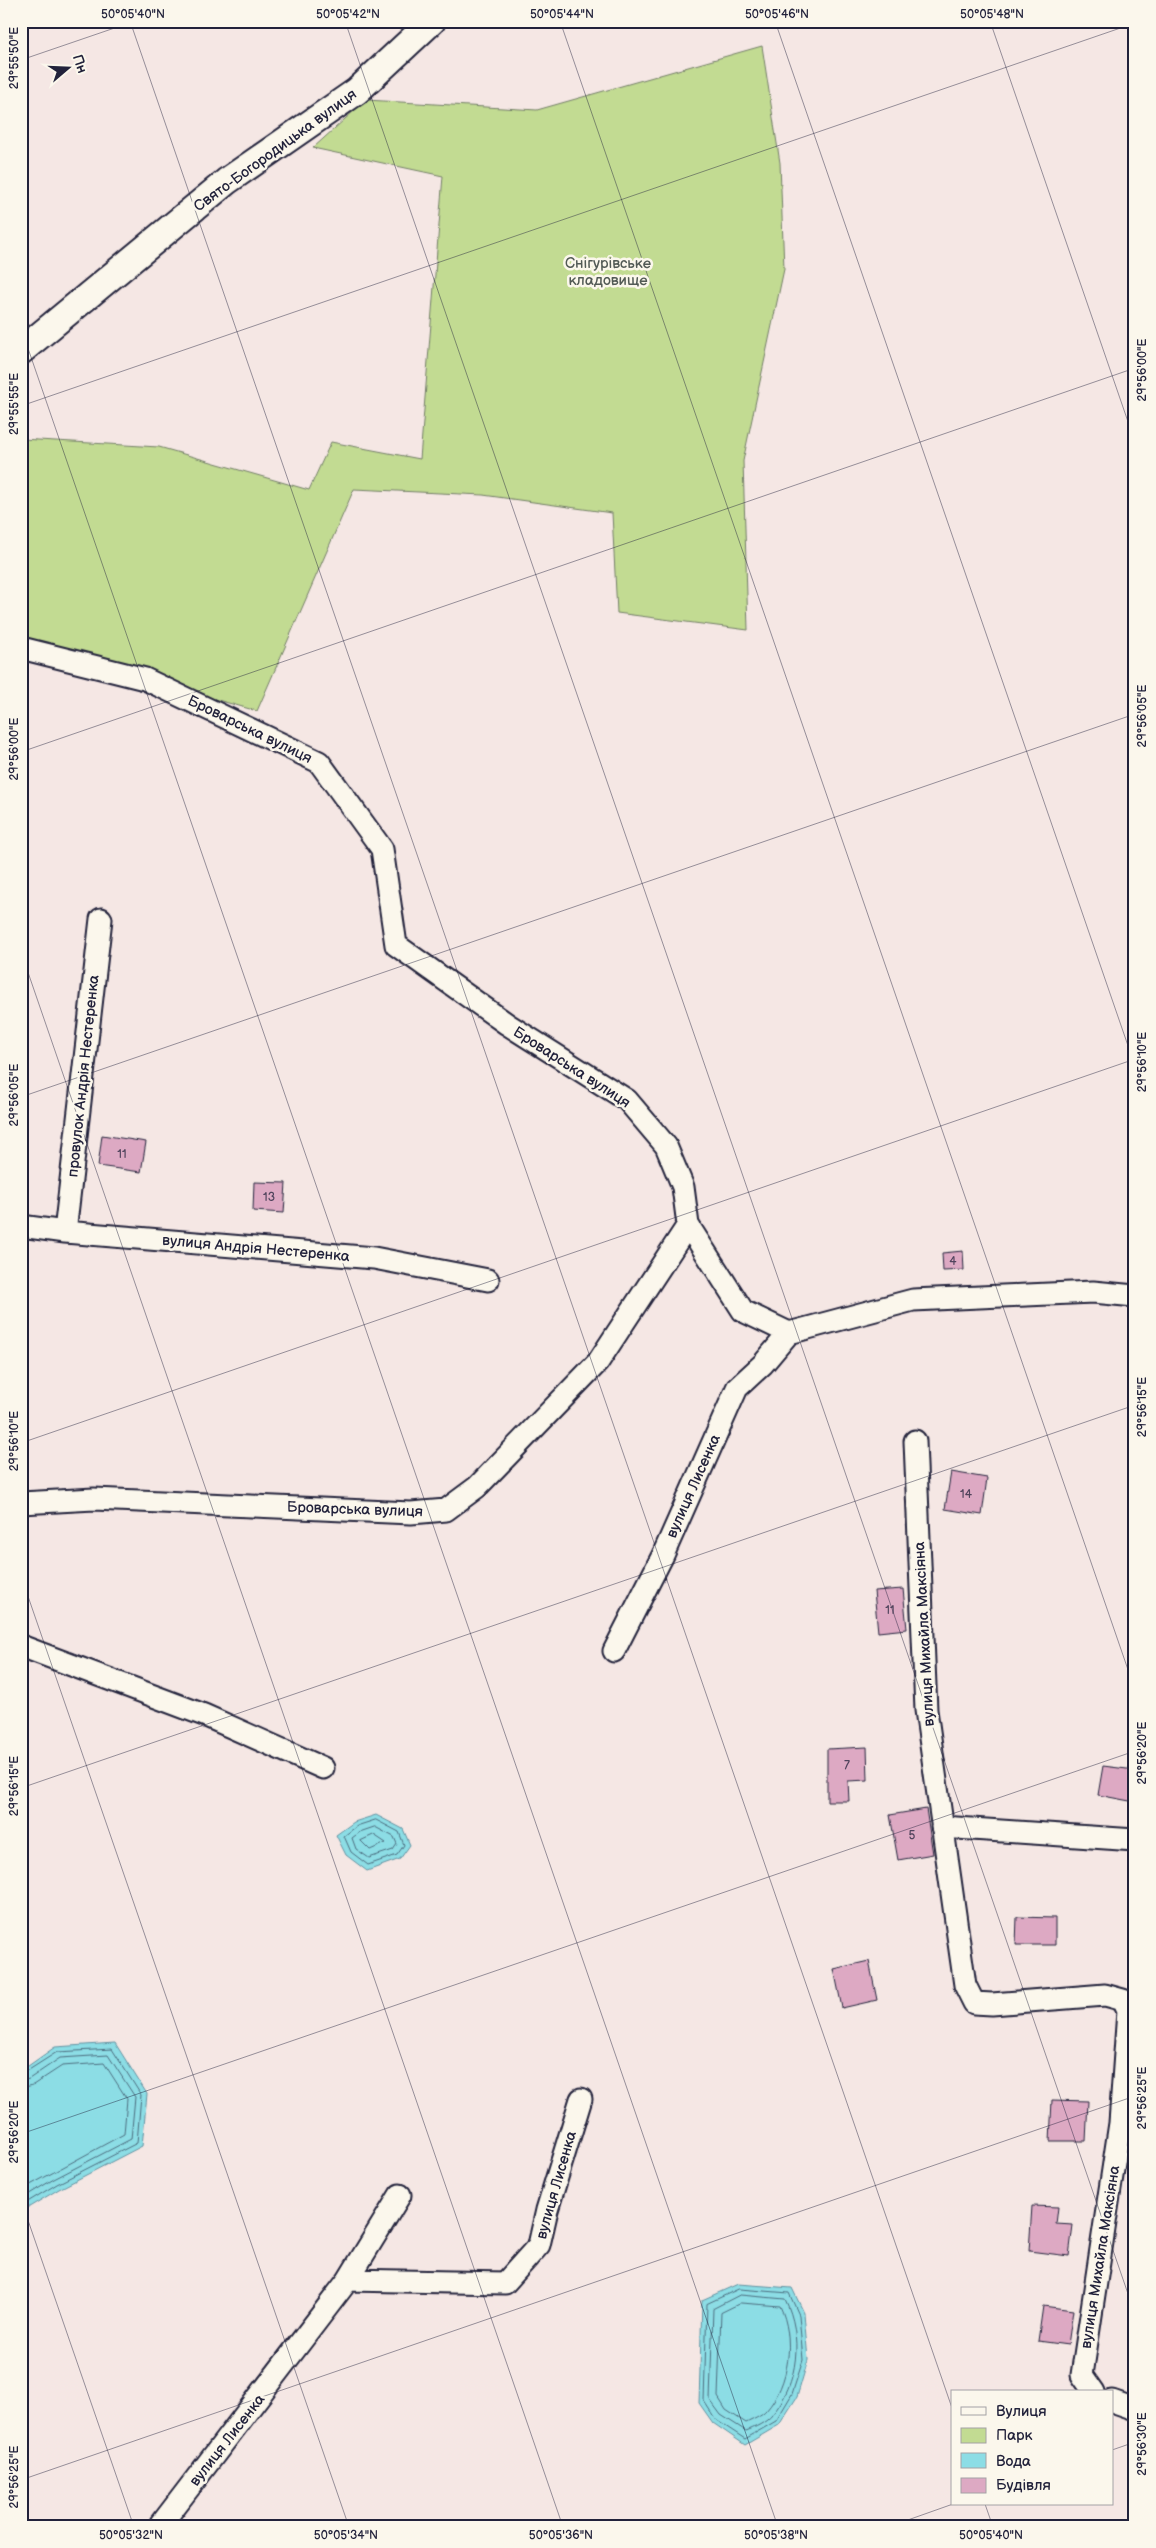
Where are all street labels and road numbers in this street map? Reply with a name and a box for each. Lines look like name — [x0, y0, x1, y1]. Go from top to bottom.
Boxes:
street label: Свято-Богородицька вулиця — [190, 85, 361, 216]
street label: Броварська вулиця — [184, 691, 315, 768]
street label: провулок Андрія Нестеренка — [63, 974, 104, 1178]
street label: Броварська вулиця — [509, 1022, 634, 1112]
street label: вулиця Андрія Нестеренка — [161, 1231, 351, 1266]
street label: вулиця Лисенка — [662, 1431, 725, 1541]
street label: Броварська вулиця — [287, 1498, 423, 1521]
street label: вулиця Михайла Максіяна — [910, 1541, 939, 1727]
street label: вулиця Лисенка — [532, 2129, 581, 2241]
street label: вулиця Михайла Максіяна — [1077, 2164, 1124, 2350]
street label: вулиця Лисенка — [186, 2390, 269, 2490]

